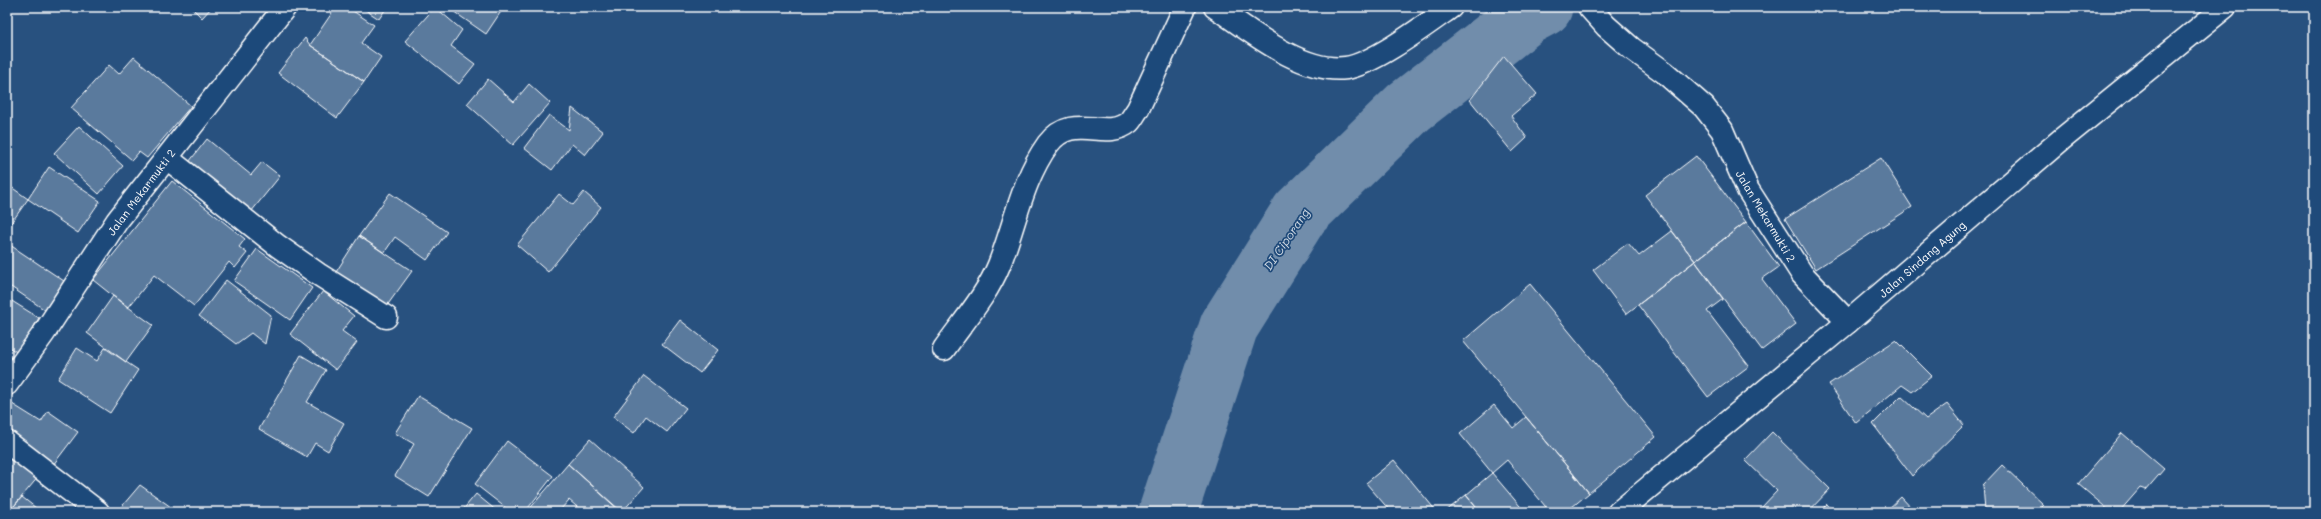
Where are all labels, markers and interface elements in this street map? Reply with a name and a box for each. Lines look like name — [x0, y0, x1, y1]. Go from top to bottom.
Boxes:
street label: Jalan Mekarmukti 2 — [104, 146, 178, 238]
street label: Jalan Mekarmukti 2 — [1733, 167, 1799, 265]
water label: DI Ciporang — [1259, 205, 1313, 273]
street label: Jalan Sindang Agung — [1876, 217, 1968, 301]

